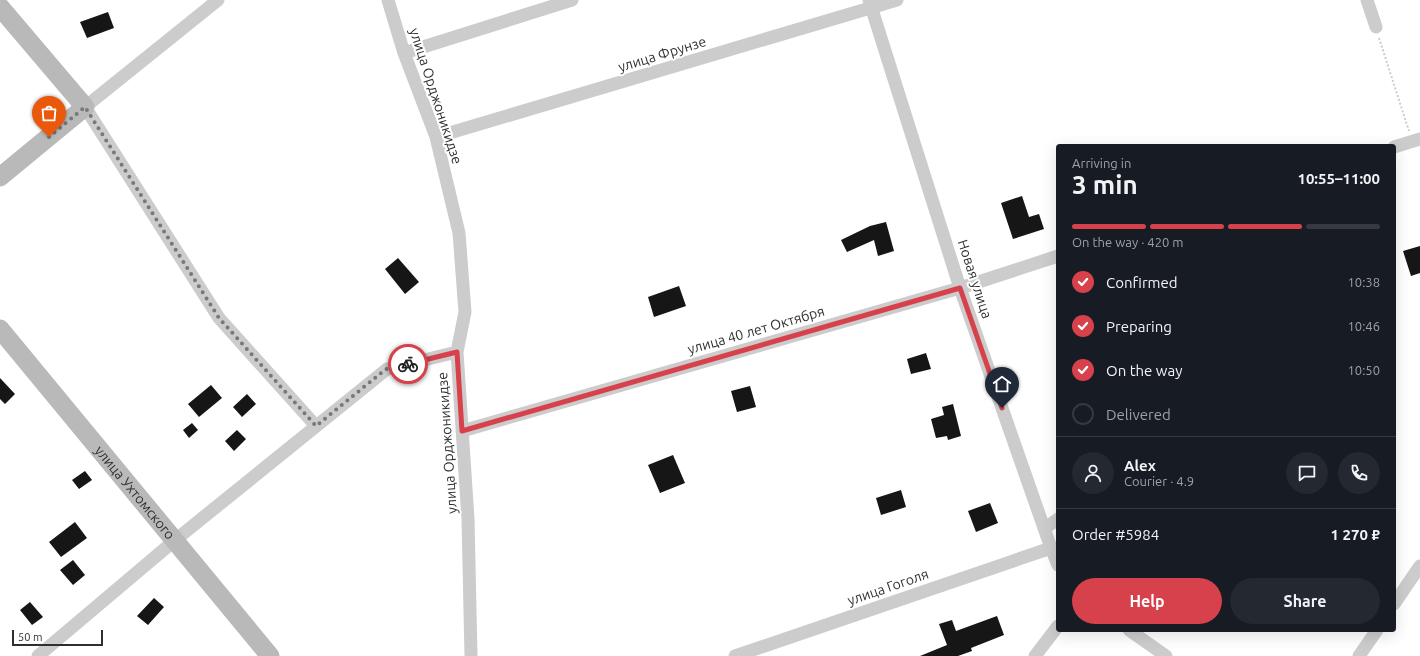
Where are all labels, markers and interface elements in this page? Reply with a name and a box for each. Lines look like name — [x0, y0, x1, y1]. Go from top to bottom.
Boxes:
street label: улица Орджоникидзе — [406, 26, 466, 166]
street label: улица Фрунзе — [616, 33, 708, 75]
pin — [32, 96, 66, 137]
icon: bag — [38, 102, 60, 124]
text: Arriving in — [1072, 156, 1131, 170]
text: 3 min — [1072, 170, 1138, 199]
text: 10:55–11:00 — [1297, 170, 1380, 187]
text: On the way · 420 m — [1072, 235, 1184, 249]
street label: Новая улица — [955, 238, 995, 320]
icon: check — [1072, 271, 1094, 293]
text: Confirmed — [1106, 274, 1178, 291]
text: 10:38 — [1347, 275, 1380, 289]
street label: улица 40 лет Октября — [686, 303, 826, 357]
icon: check — [1072, 315, 1094, 337]
text: Preparing — [1106, 318, 1172, 335]
text: 10:46 — [1347, 319, 1380, 333]
courier — [388, 344, 428, 384]
icon: bike — [397, 353, 419, 375]
icon: check — [1072, 359, 1094, 381]
text: On the way — [1106, 362, 1182, 379]
text: 10:50 — [1347, 363, 1380, 377]
pin — [985, 367, 1019, 408]
street label: улица Орджоникидзе — [434, 372, 460, 514]
icon: home — [991, 373, 1013, 395]
text: Delivered — [1106, 406, 1171, 423]
street label: улица Ухтомского — [92, 442, 178, 543]
button: person — [1072, 452, 1114, 494]
button: chat — [1286, 452, 1328, 494]
button: phone — [1338, 452, 1380, 494]
text: Alex — [1124, 457, 1156, 474]
text: Courier · 4.9 — [1124, 474, 1194, 488]
text: Order #5984 — [1072, 526, 1159, 543]
text: 1 270 ₽ — [1331, 526, 1380, 543]
street label: улица Гоголя — [845, 566, 931, 608]
button: Help — [1072, 578, 1222, 624]
button: Share — [1230, 578, 1380, 624]
scale bar — [12, 628, 103, 647]
text: 50 m — [18, 631, 42, 643]

